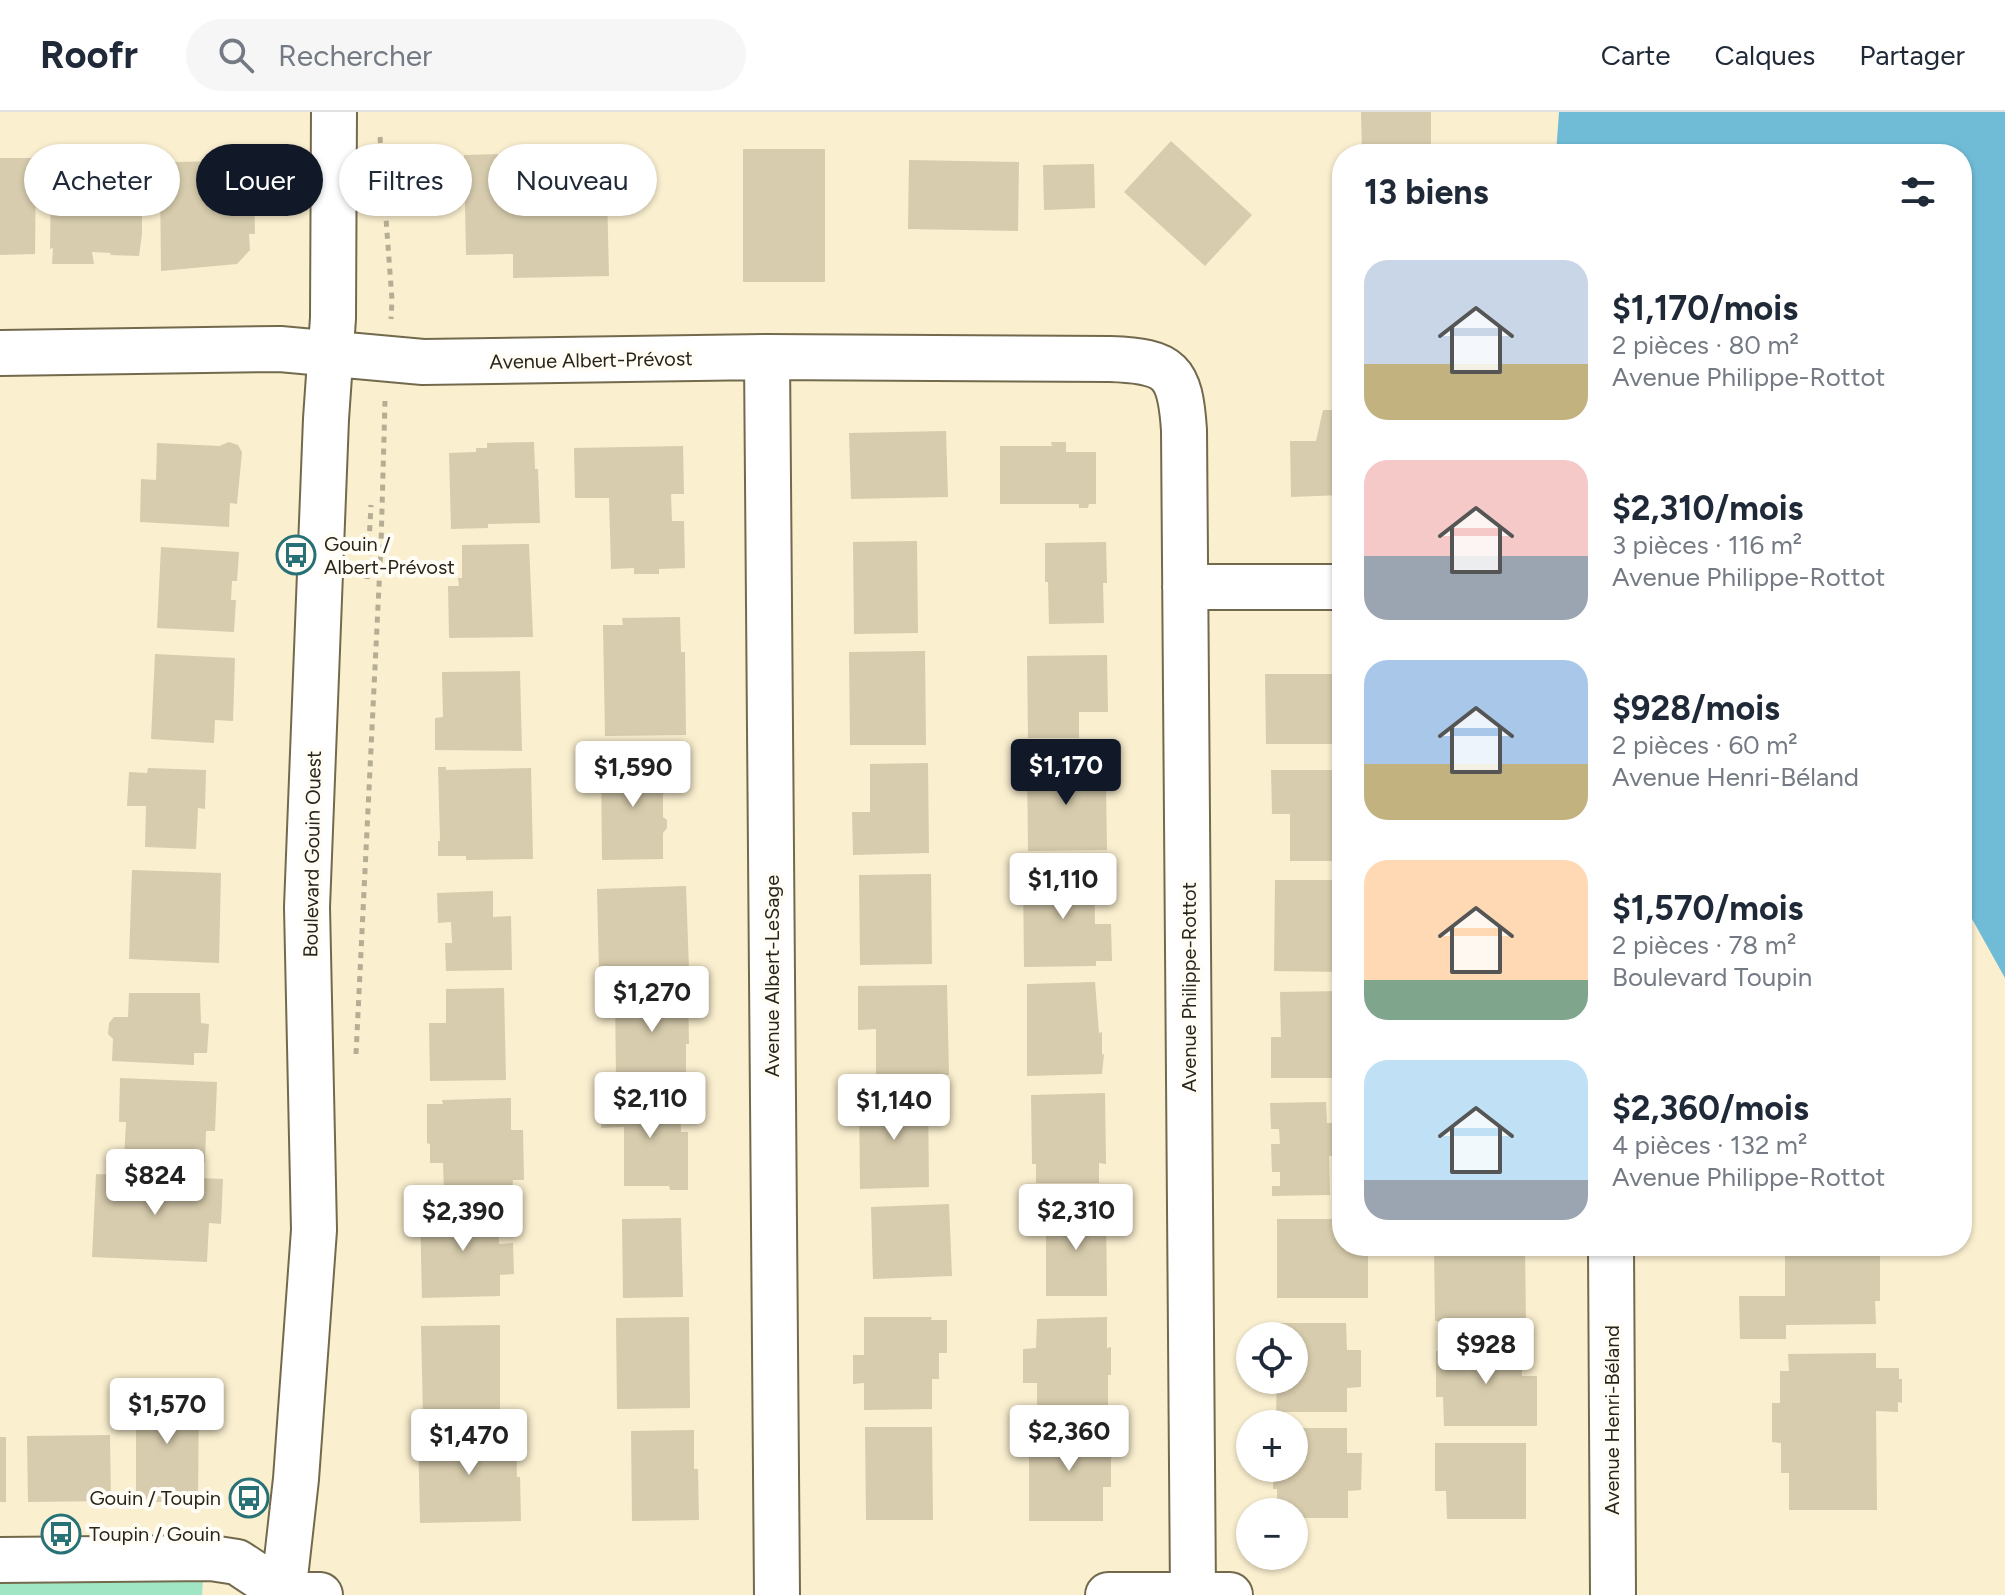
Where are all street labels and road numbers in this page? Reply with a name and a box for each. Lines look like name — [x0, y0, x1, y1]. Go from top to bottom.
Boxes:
street label: Avenue Albert-Prévost — [489, 346, 693, 374]
street label: Boulevard Gouin Ouest — [298, 750, 326, 958]
street label: Avenue Albert-LeSage — [760, 875, 784, 1077]
street label: Avenue Philippe-Rottot — [1177, 882, 1201, 1092]
street label: Avenue Henri-Béland — [1600, 1325, 1624, 1515]

